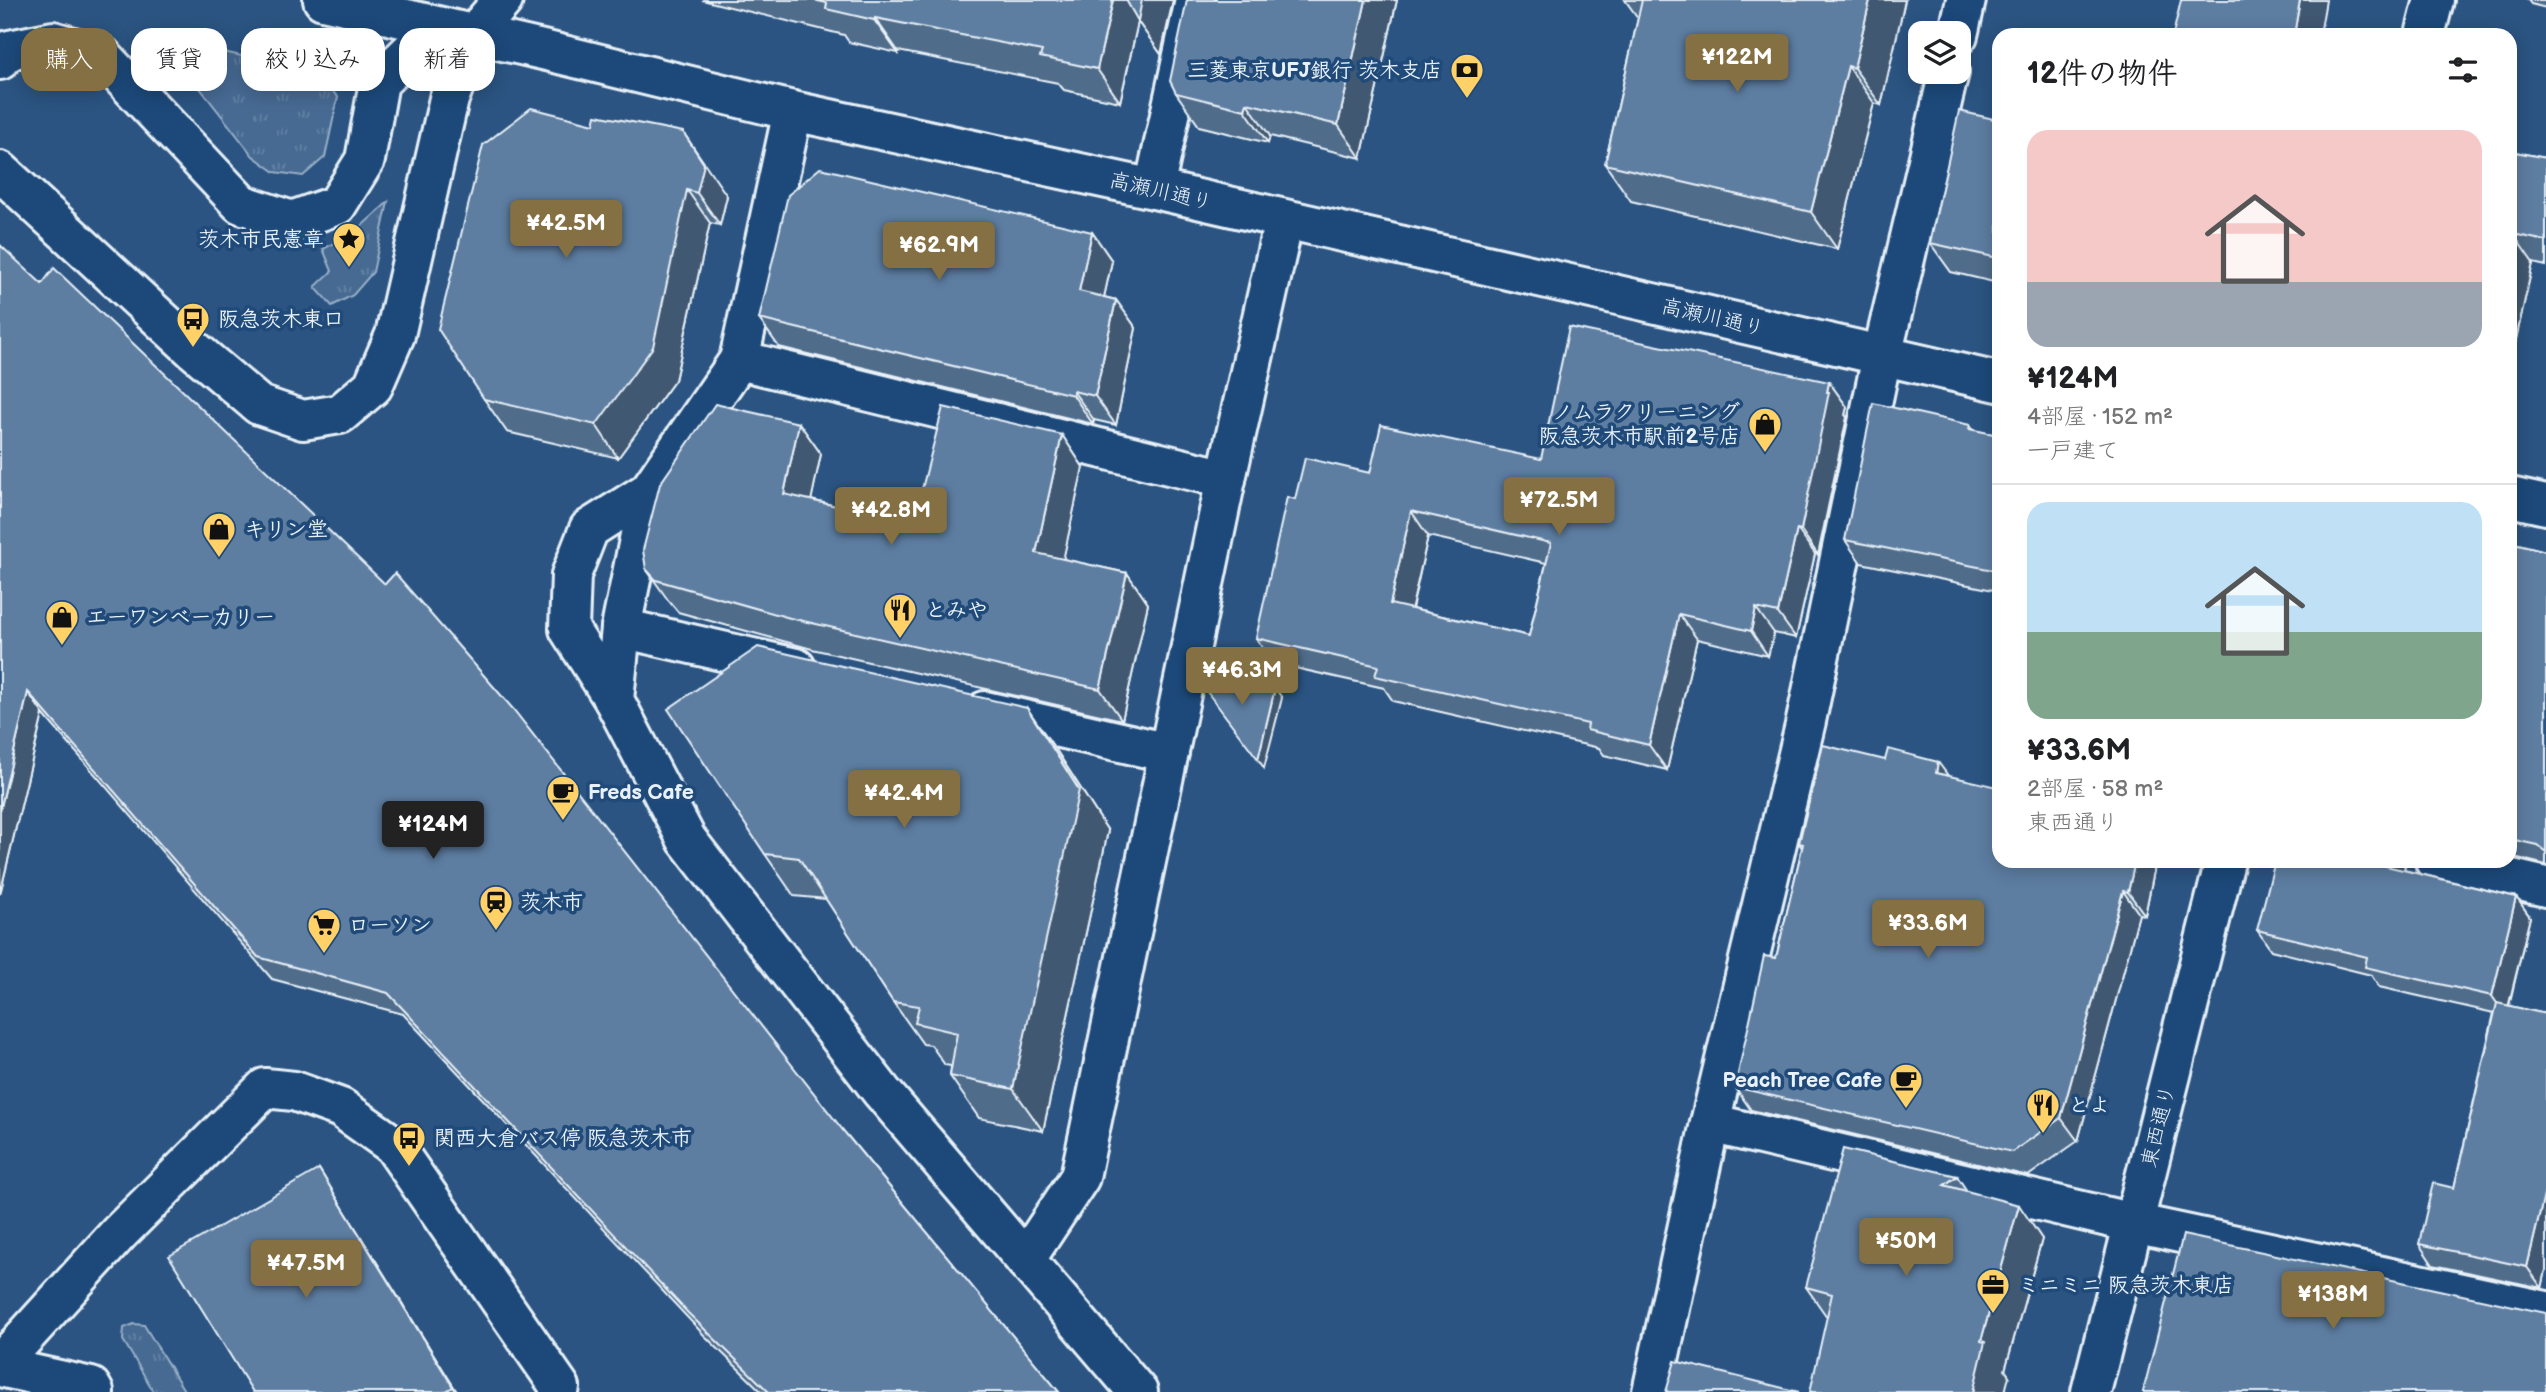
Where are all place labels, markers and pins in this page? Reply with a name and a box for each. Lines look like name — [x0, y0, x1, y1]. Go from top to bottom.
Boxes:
pin: ¥122M — [1688, 34, 1786, 94]
bank icon: 三菱東京UFJ銀行 茨木支店 — [1448, 51, 1486, 100]
place label: 三菱東京UFJ銀行 茨木支店 — [1187, 58, 1442, 83]
pin: ¥42.5M — [509, 201, 623, 260]
place icon: 茨木市民憲章 — [330, 220, 368, 269]
pin: ¥62.9M — [882, 222, 996, 282]
place label: 茨木市民憲章 — [198, 227, 324, 252]
bus stop icon: 阪急茨木東口 — [174, 300, 212, 349]
place label: 阪急茨木東口 — [218, 307, 344, 332]
place label: ノムラクリーニング 阪急茨木市駅前2号店 — [1538, 400, 1740, 449]
shop icon: ノムラクリーニング 阪急茨木市駅前2号店 — [1746, 405, 1784, 454]
pin: ¥72.5M — [1502, 477, 1616, 537]
pin: ¥42.8M — [834, 488, 948, 547]
shop icon: キリン堂 — [200, 510, 238, 559]
place label: キリン堂 — [244, 517, 328, 542]
restaurant icon: とみや — [881, 591, 919, 640]
shop icon: エーワンベーカリー — [43, 598, 81, 647]
place label: とみや — [925, 598, 988, 623]
place label: エーワンベーカリー — [86, 605, 275, 630]
pin: ¥46.3M — [1185, 648, 1299, 707]
pin: ¥42.4M — [847, 770, 961, 830]
cafe icon: Freds Cafe — [544, 773, 582, 822]
place label: Freds Cafe — [588, 780, 694, 805]
pin: ¥124M — [384, 802, 482, 861]
station icon: 茨木市 — [477, 883, 515, 932]
place label: 茨木市 — [520, 890, 583, 915]
pin: ¥33.6M — [1871, 900, 1985, 960]
supermarket icon: ローソン — [305, 906, 343, 955]
place label: ローソン — [348, 913, 432, 938]
cafe icon: Peach Tree Cafe — [1887, 1061, 1925, 1110]
place label: Peach Tree Cafe — [1723, 1068, 1882, 1093]
restaurant icon: とよ — [2024, 1086, 2062, 1135]
place label: とよ — [2068, 1093, 2110, 1118]
bus stop icon: 関西大倉バス停 阪急茨木市 — [390, 1119, 428, 1168]
place label: 関西大倉バス停 阪急茨木市 — [434, 1126, 692, 1151]
pin: ¥50M — [1865, 1218, 1947, 1278]
pin: ¥47.5M — [249, 1240, 363, 1300]
office icon: ミニミニ 阪急茨木東店 — [1974, 1266, 2012, 1315]
pin: ¥138M — [2284, 1272, 2382, 1331]
place label: ミニミニ 阪急茨木東店 — [2018, 1273, 2234, 1298]

